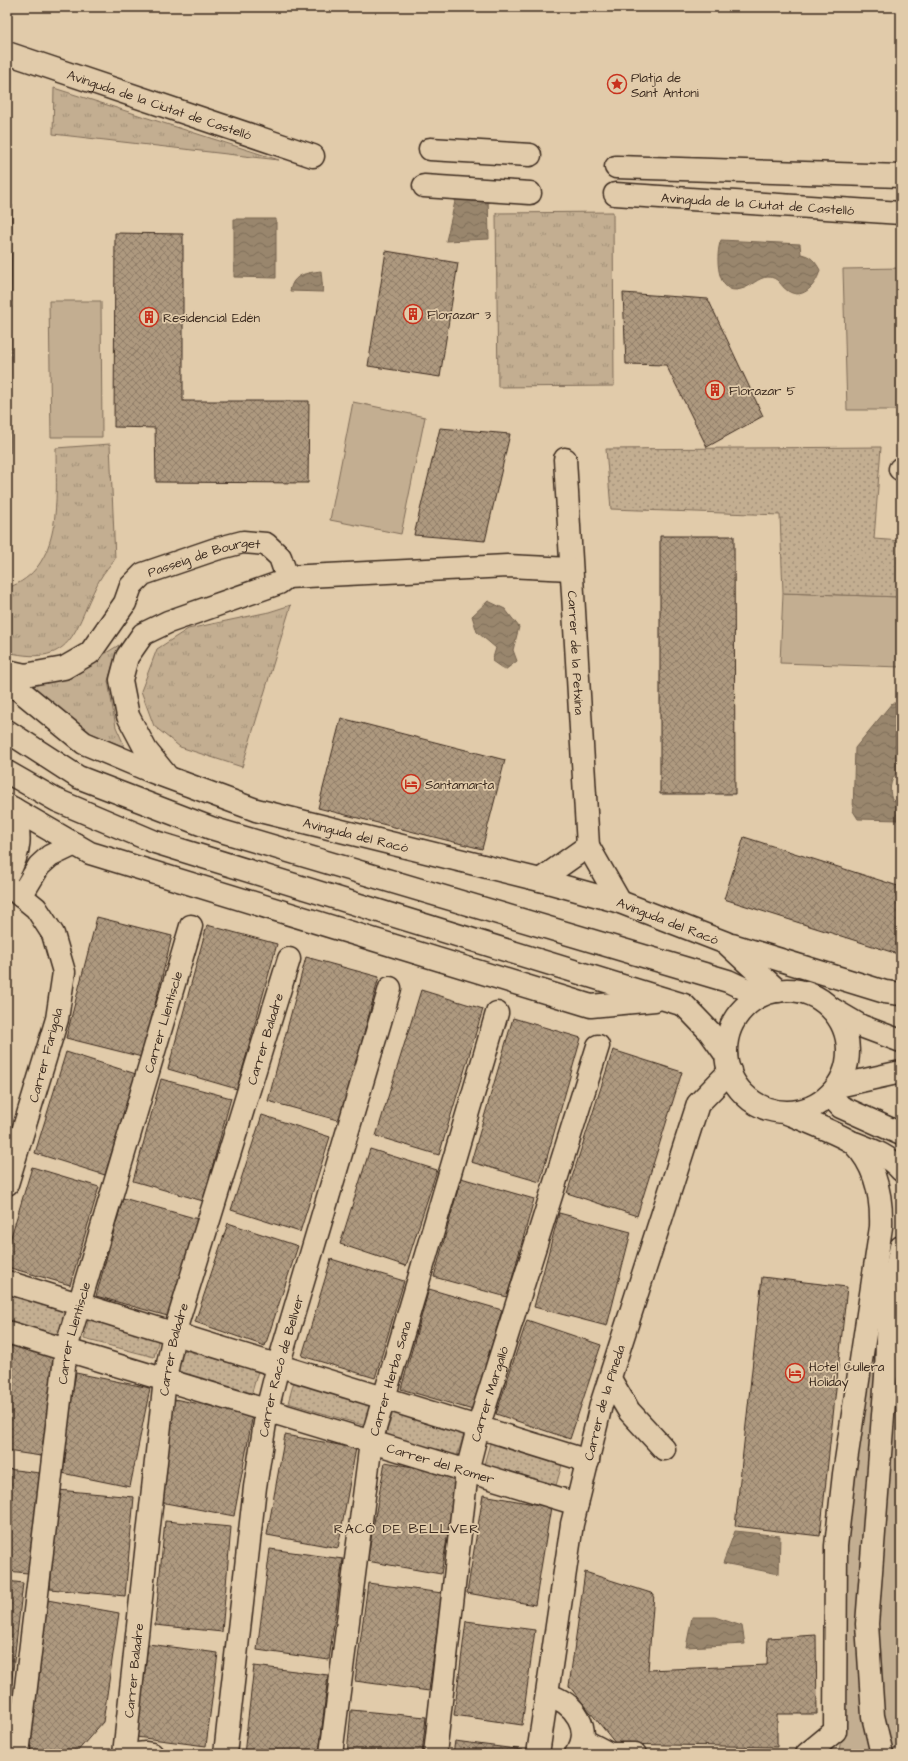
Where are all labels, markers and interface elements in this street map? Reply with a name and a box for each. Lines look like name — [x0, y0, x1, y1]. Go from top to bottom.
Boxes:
street label: Avinguda de la Ciutat de Castelló — [65, 66, 254, 145]
place label: Platja de Sant Antoni — [631, 69, 699, 102]
place icon: Platja de Sant Antoni — [606, 73, 628, 95]
street label: Avinguda de la Ciutat de Castelló — [661, 189, 855, 220]
building icon: Florazar 3 — [402, 303, 424, 325]
building icon: Residencial Edén — [138, 306, 160, 328]
place label: Florazar 3 — [427, 306, 492, 324]
place label: Residencial Edén — [163, 309, 260, 327]
building icon: Florazar 5 — [704, 379, 726, 401]
place label: Florazar 5 — [729, 382, 796, 400]
street label: Passeig de Bourget — [145, 534, 262, 582]
street label: Carrer de la Petxina — [563, 590, 588, 716]
hotel icon: Santamarta — [400, 773, 422, 795]
place label: Santamarta — [425, 776, 494, 794]
street label: Avinguda del Racó — [301, 814, 411, 857]
street label: Avinguda del Racó — [614, 894, 722, 950]
street label: Carrer Llentiscle — [140, 969, 187, 1075]
street label: Carrer Baladre — [243, 991, 288, 1087]
street label: Carrer Farigola — [25, 1006, 68, 1105]
street label: Carrer Llentiscle — [54, 1280, 95, 1385]
street label: Carrer Racó de Bellver — [255, 1292, 309, 1438]
street label: Carrer Baladre — [155, 1301, 193, 1397]
street label: Carrer Herba Sana — [365, 1319, 416, 1438]
street label: Carrer de la Pineda — [580, 1342, 630, 1463]
street label: Carrer Margalló — [467, 1344, 513, 1444]
place label: Hotel Cullera Holiday — [809, 1358, 885, 1392]
hotel icon: Hotel Cullera Holiday — [784, 1362, 806, 1384]
street label: Carrer del Romer — [384, 1439, 496, 1489]
district label: RACÓ DE BELLVER — [334, 1519, 480, 1539]
street label: Carrer Baladre — [120, 1622, 148, 1719]

